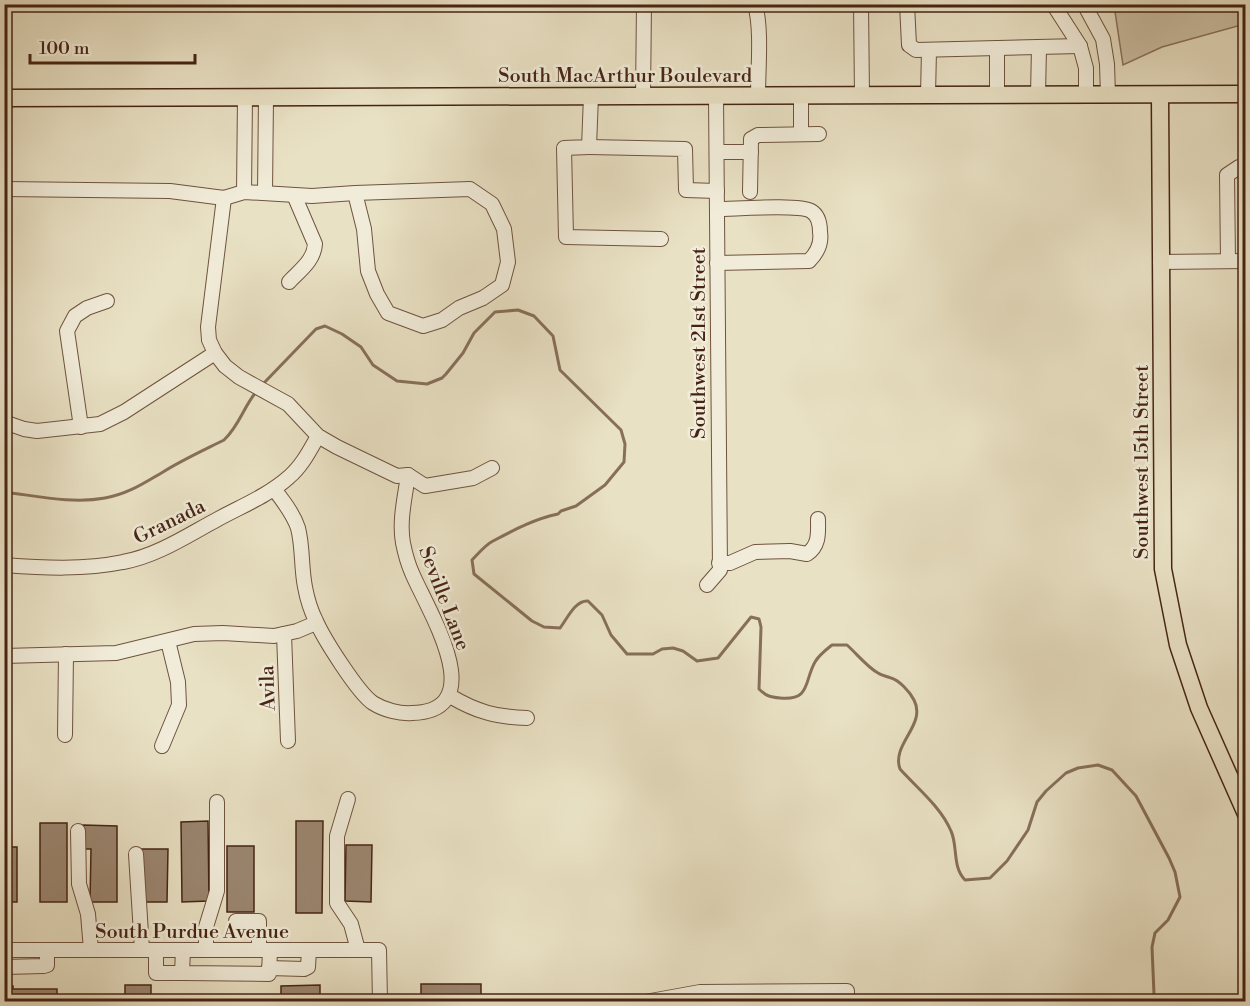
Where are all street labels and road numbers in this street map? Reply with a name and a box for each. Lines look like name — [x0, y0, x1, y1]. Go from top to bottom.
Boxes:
street label: South MacArthur Boulevard — [498, 64, 753, 89]
street label: Southwest 21st Street — [687, 247, 712, 439]
street label: Southwest 15th Street — [1130, 365, 1155, 559]
street label: Granada — [130, 494, 210, 550]
street label: Seville Lane — [412, 543, 475, 654]
street label: Avila — [255, 664, 282, 712]
street label: South Purdue Avenue — [95, 920, 289, 945]

